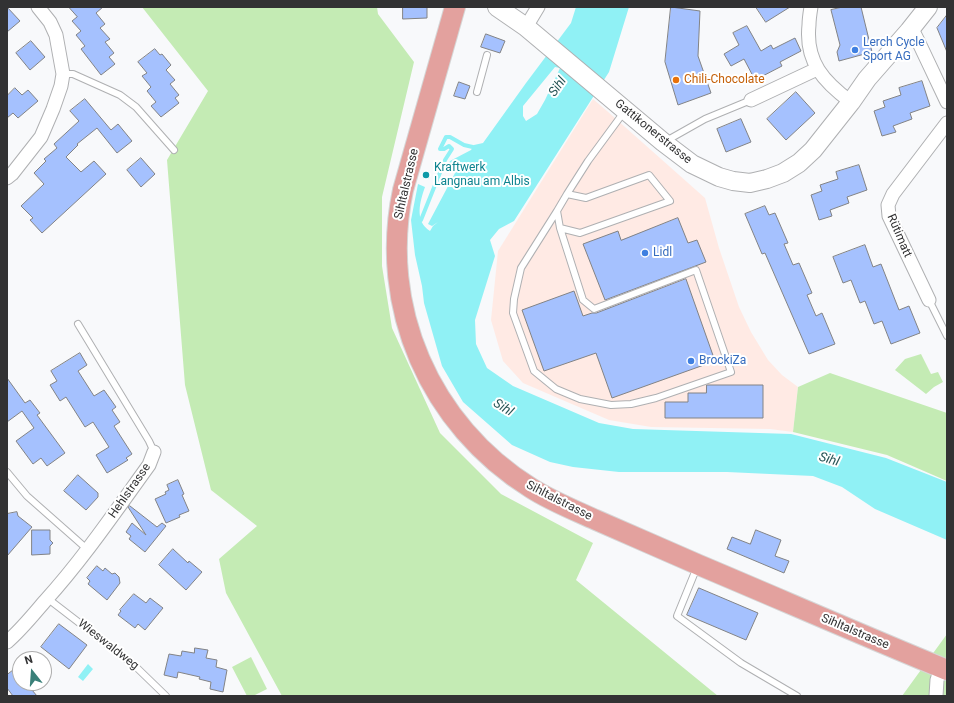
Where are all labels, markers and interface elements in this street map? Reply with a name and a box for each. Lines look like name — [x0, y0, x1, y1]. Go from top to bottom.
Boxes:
place label: Lerch Cycle Sport AG — [863, 36, 925, 64]
marker: Lerch Cycle Sport AG — [850, 45, 860, 55]
place label: Chili-Chocolate — [684, 73, 765, 87]
water label: Sihl — [546, 74, 570, 100]
marker: Chili-Chocolate — [671, 75, 681, 85]
street label: Gattikonerstrasse — [612, 97, 694, 167]
street label: Sihltalstrasse — [392, 147, 422, 221]
place label: Kraftwerk Langnau am Albis — [434, 161, 530, 189]
marker: Kraftwerk Langnau am Albis — [421, 170, 431, 180]
street label: Rütimatt — [883, 212, 915, 260]
place label: Lidl — [653, 246, 672, 260]
marker: Lidl — [640, 248, 650, 258]
place label: BrockiZa — [699, 354, 746, 368]
marker: BrockiZa — [686, 356, 696, 366]
water label: Sihl — [490, 396, 516, 420]
water label: Sihl — [817, 450, 841, 470]
street label: Hehlstrasse — [106, 461, 154, 521]
street label: Sihltalstrasse — [524, 478, 594, 524]
street label: Sihltalstrasse — [819, 611, 891, 653]
street label: Wieswaldweg — [75, 617, 141, 673]
north arrow — [12, 651, 52, 691]
text: N — [23, 653, 34, 667]

